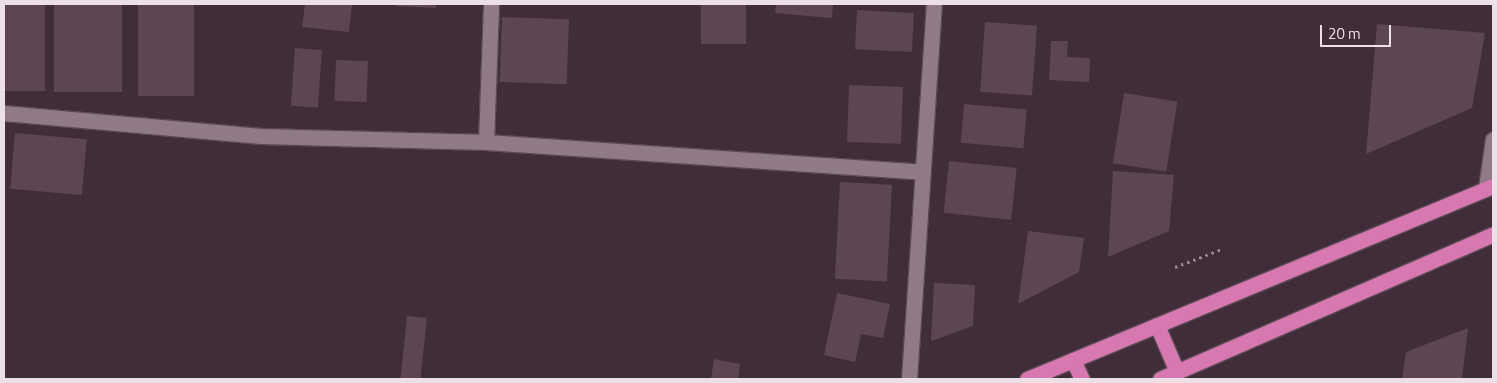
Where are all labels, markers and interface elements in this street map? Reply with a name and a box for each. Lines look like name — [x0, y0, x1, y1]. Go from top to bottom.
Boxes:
scale bar — [1322, 15, 1393, 47]
text: 20 m — [1328, 22, 1361, 45]

